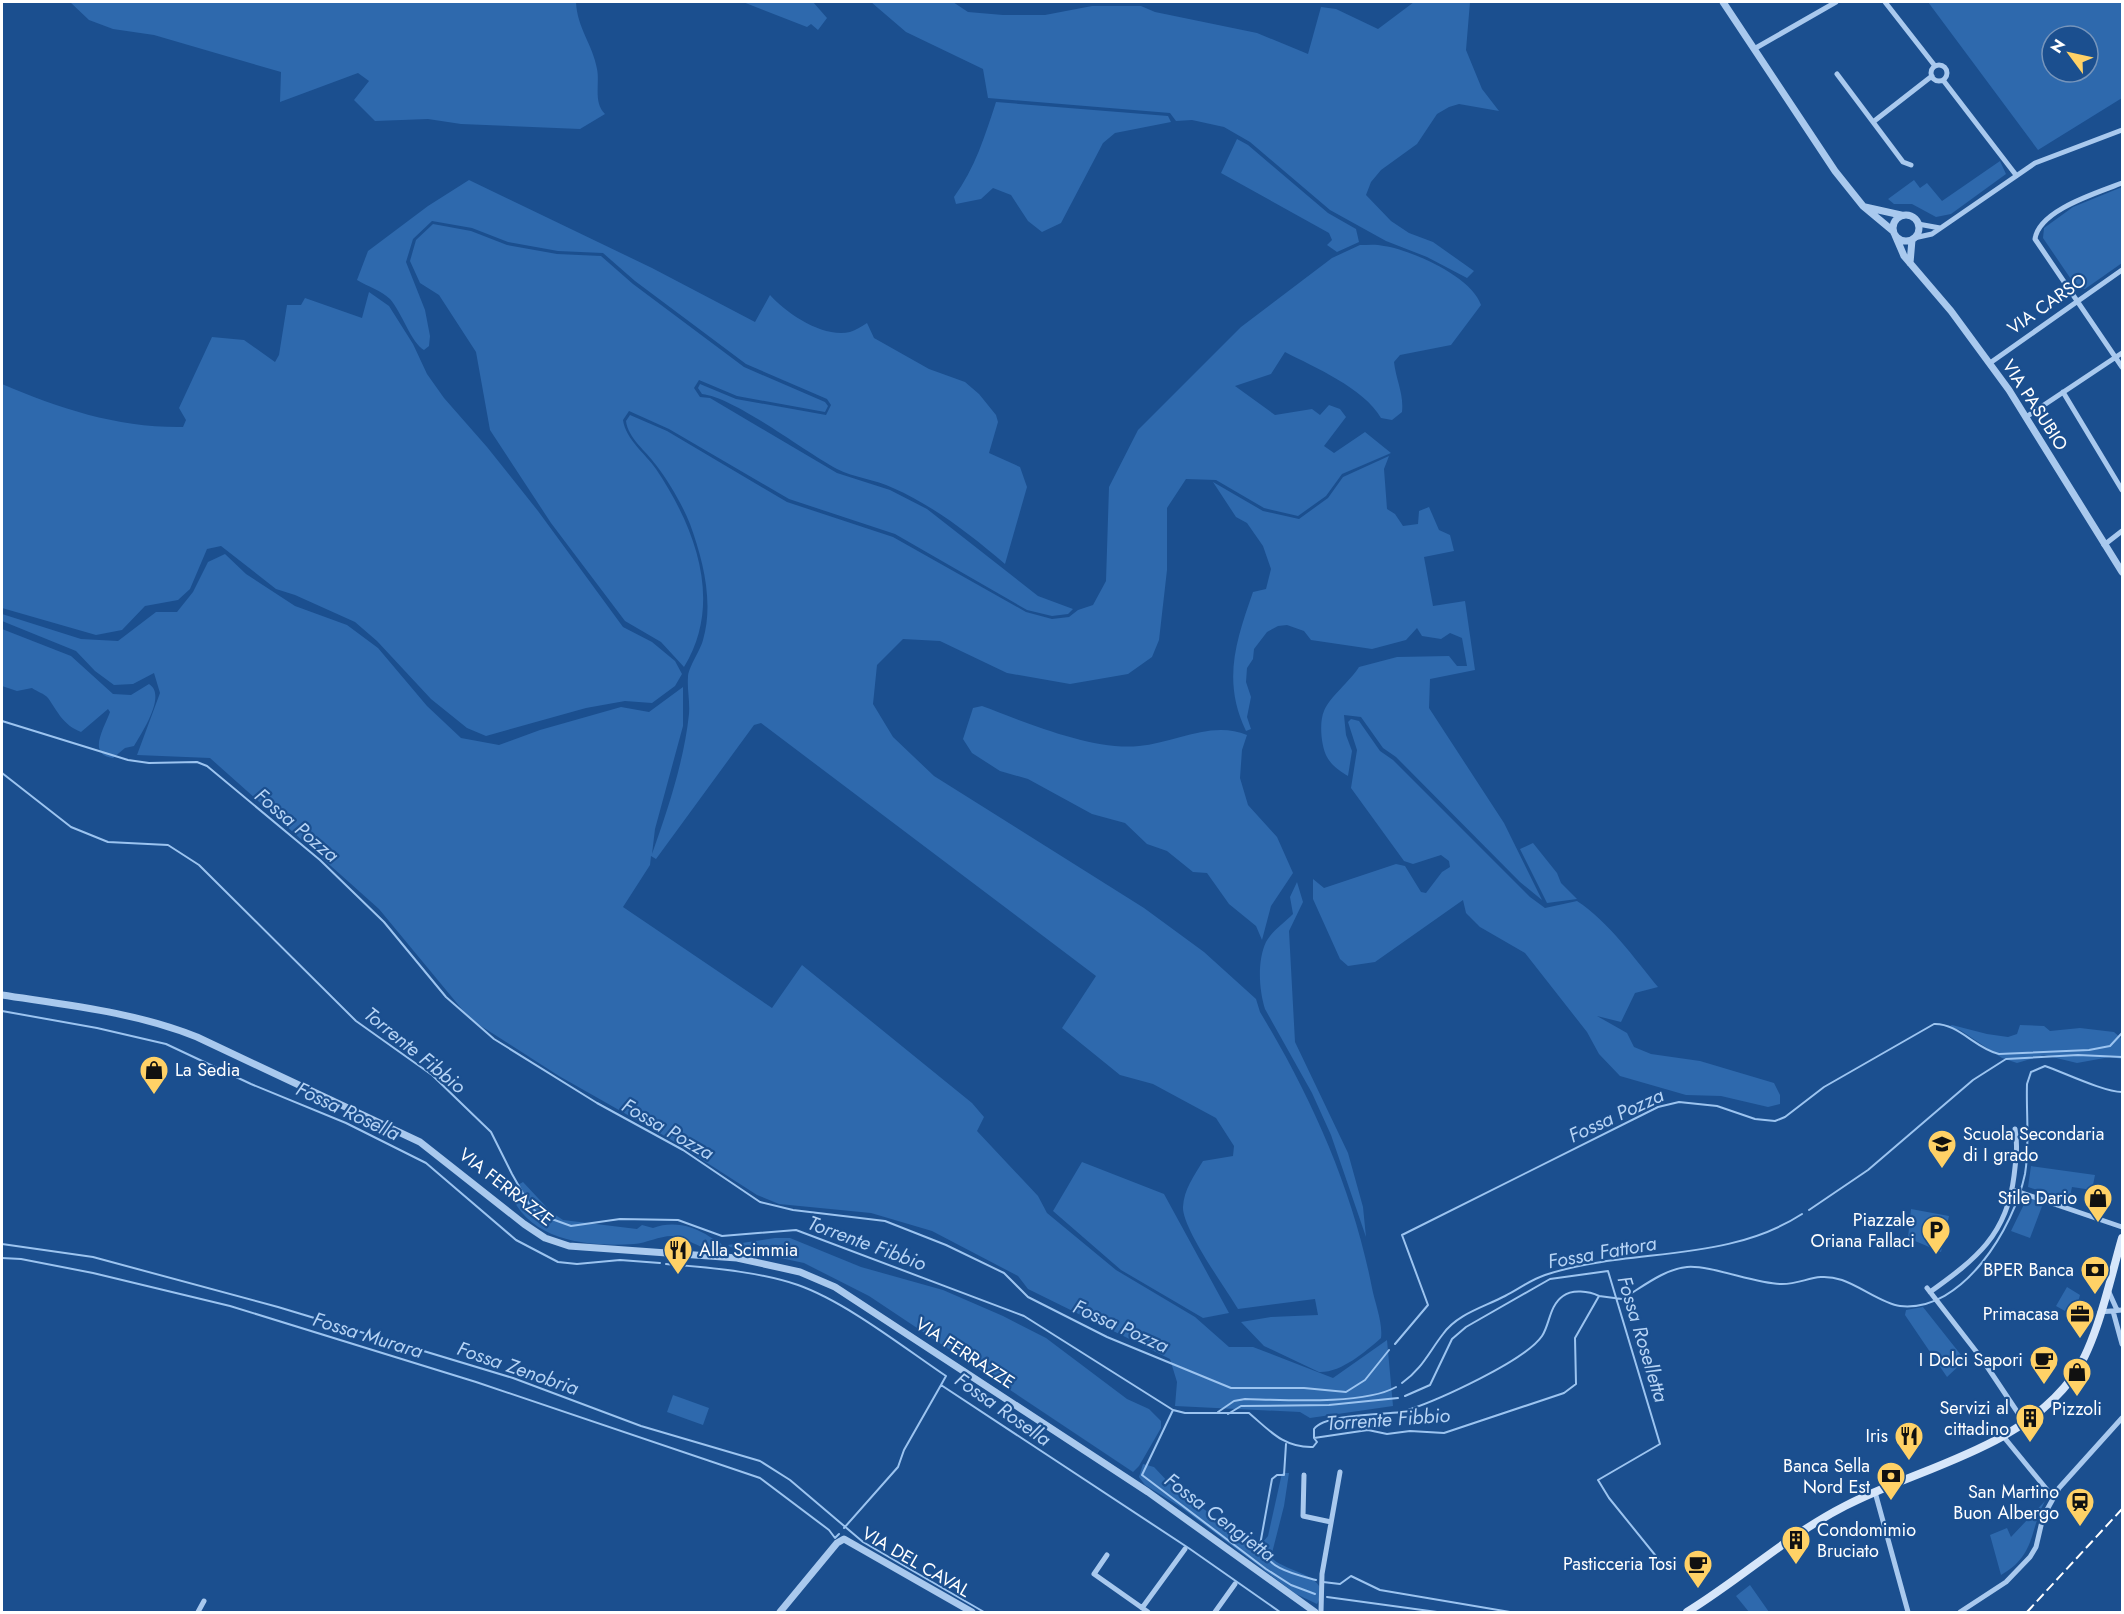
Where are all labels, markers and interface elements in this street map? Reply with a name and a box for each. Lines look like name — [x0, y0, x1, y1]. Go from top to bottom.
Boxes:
north arrow — [2040, 24, 2100, 84]
text: N — [2045, 35, 2071, 58]
street label: VIA CARSO — [2002, 267, 2092, 341]
street label: VIA PASUBIO — [1996, 354, 2074, 456]
water label: Fossa Pozza — [248, 781, 345, 869]
water label: Torrente Fibbio — [357, 1000, 472, 1101]
shop icon: La Sedia — [138, 1054, 170, 1096]
place label: La Sedia — [175, 1057, 240, 1083]
water label: Fossa Rosella — [291, 1075, 405, 1148]
water label: Fossa Pozza — [1564, 1081, 1669, 1150]
water label: Fossa Pozza — [616, 1091, 719, 1168]
place label: Scuola Secondaria di I grado — [1963, 1121, 2104, 1168]
school or university icon: Scuola Secondaria di I grado — [1926, 1128, 1958, 1170]
street label: VIA FERRAZZE — [453, 1142, 559, 1232]
shop icon: Stile Dario — [2082, 1182, 2114, 1224]
place label: Stile Dario — [1998, 1185, 2077, 1211]
place label: Piazzale Oriana Fallaci — [1810, 1207, 1915, 1254]
water label: Torrente Fibbio — [804, 1209, 930, 1278]
parking icon: Piazzale Oriana Fallaci — [1920, 1214, 1952, 1256]
water label: Fossa Fattora — [1545, 1229, 1659, 1276]
restaurant icon: Alla Scimmia — [662, 1234, 694, 1276]
place label: Alla Scimmia — [699, 1237, 798, 1263]
bank icon: BPER Banca — [2079, 1254, 2111, 1296]
place label: BPER Banca — [1983, 1257, 2074, 1283]
water label: Fossa Roselletta — [1610, 1272, 1676, 1406]
water label: Fossa Pozza — [1068, 1292, 1173, 1361]
office icon: Primacasa — [2064, 1298, 2096, 1340]
place label: Primacasa — [1983, 1301, 2059, 1327]
water label: Fossa Murara — [309, 1305, 426, 1366]
street label: VIA FERRAZZE — [910, 1311, 1020, 1395]
water label: Fossa Zenobria — [453, 1334, 583, 1403]
cafe icon: I Dolci Sapori — [2028, 1344, 2060, 1386]
place label: I Dolci Sapori — [1919, 1347, 2023, 1373]
shop icon: Pizzoli — [2061, 1356, 2093, 1398]
water label: Fossa Rosella — [949, 1366, 1057, 1453]
place label: Servizi al cittadino — [1939, 1395, 2009, 1442]
place label: Pizzoli — [2052, 1396, 2102, 1422]
water label: Torrente Fibbio — [1325, 1401, 1451, 1438]
building icon: Servizi al cittadino — [2014, 1402, 2046, 1444]
restaurant icon: Iris — [1893, 1420, 1925, 1462]
place label: Iris — [1865, 1423, 1888, 1449]
place label: Banca Sella Nord Est — [1783, 1453, 1871, 1500]
bank icon: Banca Sella Nord Est — [1875, 1460, 1907, 1502]
water label: Fossa Cengietta — [1158, 1466, 1281, 1569]
place label: San Martino Buon Albergo — [1953, 1479, 2059, 1526]
station icon: San Martino Buon Albergo — [2064, 1486, 2096, 1528]
place label: Condomimio Bruciato — [1817, 1517, 1916, 1564]
street label: VIA DEL CAVAL — [857, 1520, 975, 1604]
building icon: Condomimio Bruciato — [1780, 1524, 1812, 1566]
cafe icon: Pasticceria Tosi — [1682, 1548, 1714, 1590]
place label: Pasticceria Tosi — [1563, 1551, 1677, 1577]

